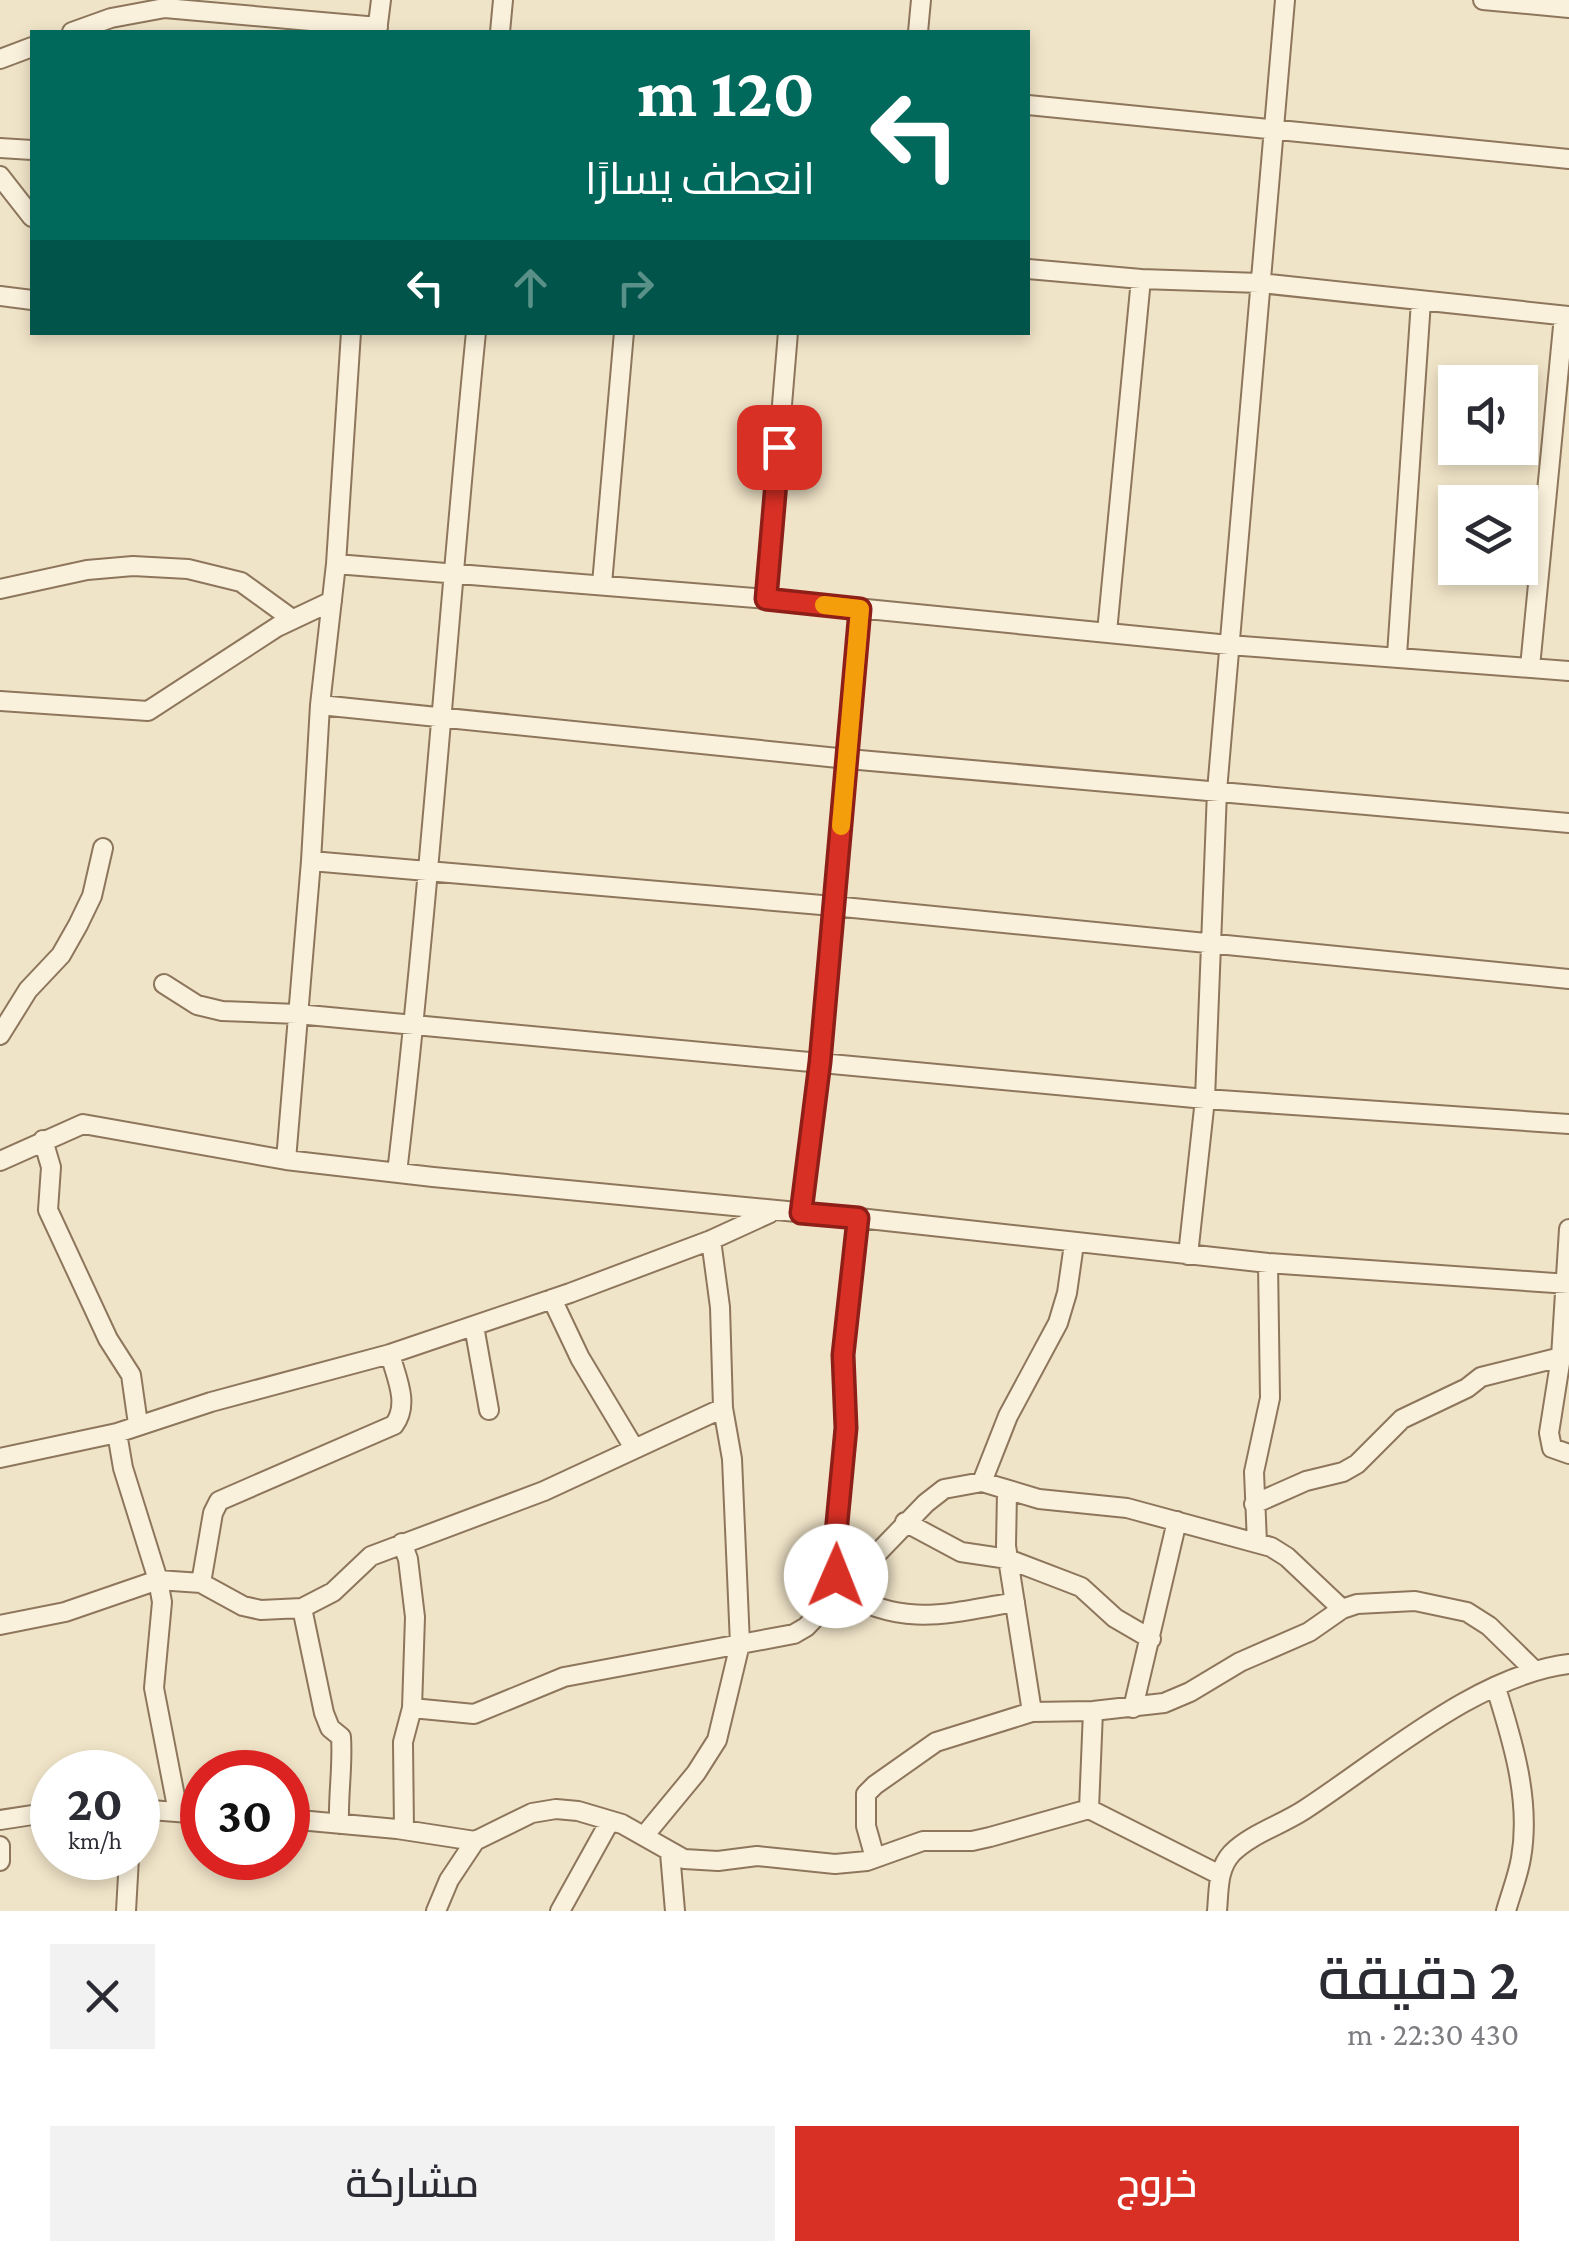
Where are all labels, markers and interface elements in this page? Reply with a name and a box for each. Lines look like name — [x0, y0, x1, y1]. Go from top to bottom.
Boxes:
text: 120 m — [638, 53, 815, 131]
icon: left — [850, 70, 980, 200]
text: انعطف يسارًا — [585, 154, 815, 204]
icon: left — [398, 260, 453, 315]
icon: ahead — [503, 260, 558, 315]
icon: right — [608, 260, 663, 315]
map controls — [1438, 365, 1538, 585]
button: sound — [1438, 365, 1538, 465]
pin — [737, 405, 822, 490]
icon: arrive — [752, 420, 807, 475]
button: layers — [1438, 485, 1538, 585]
position arrow — [784, 1524, 888, 1628]
speed limit sign: 30 — [180, 1750, 310, 1880]
text: 20 — [67, 1775, 123, 1831]
text: km/h — [68, 1827, 122, 1854]
button: close — [50, 1944, 155, 2049]
text: 2 دقيقة — [1318, 1945, 1519, 2012]
text: 430 m · 22:30 — [1347, 2016, 1519, 2052]
button: مشاركة — [50, 2126, 775, 2241]
button: خروج — [795, 2126, 1519, 2241]

